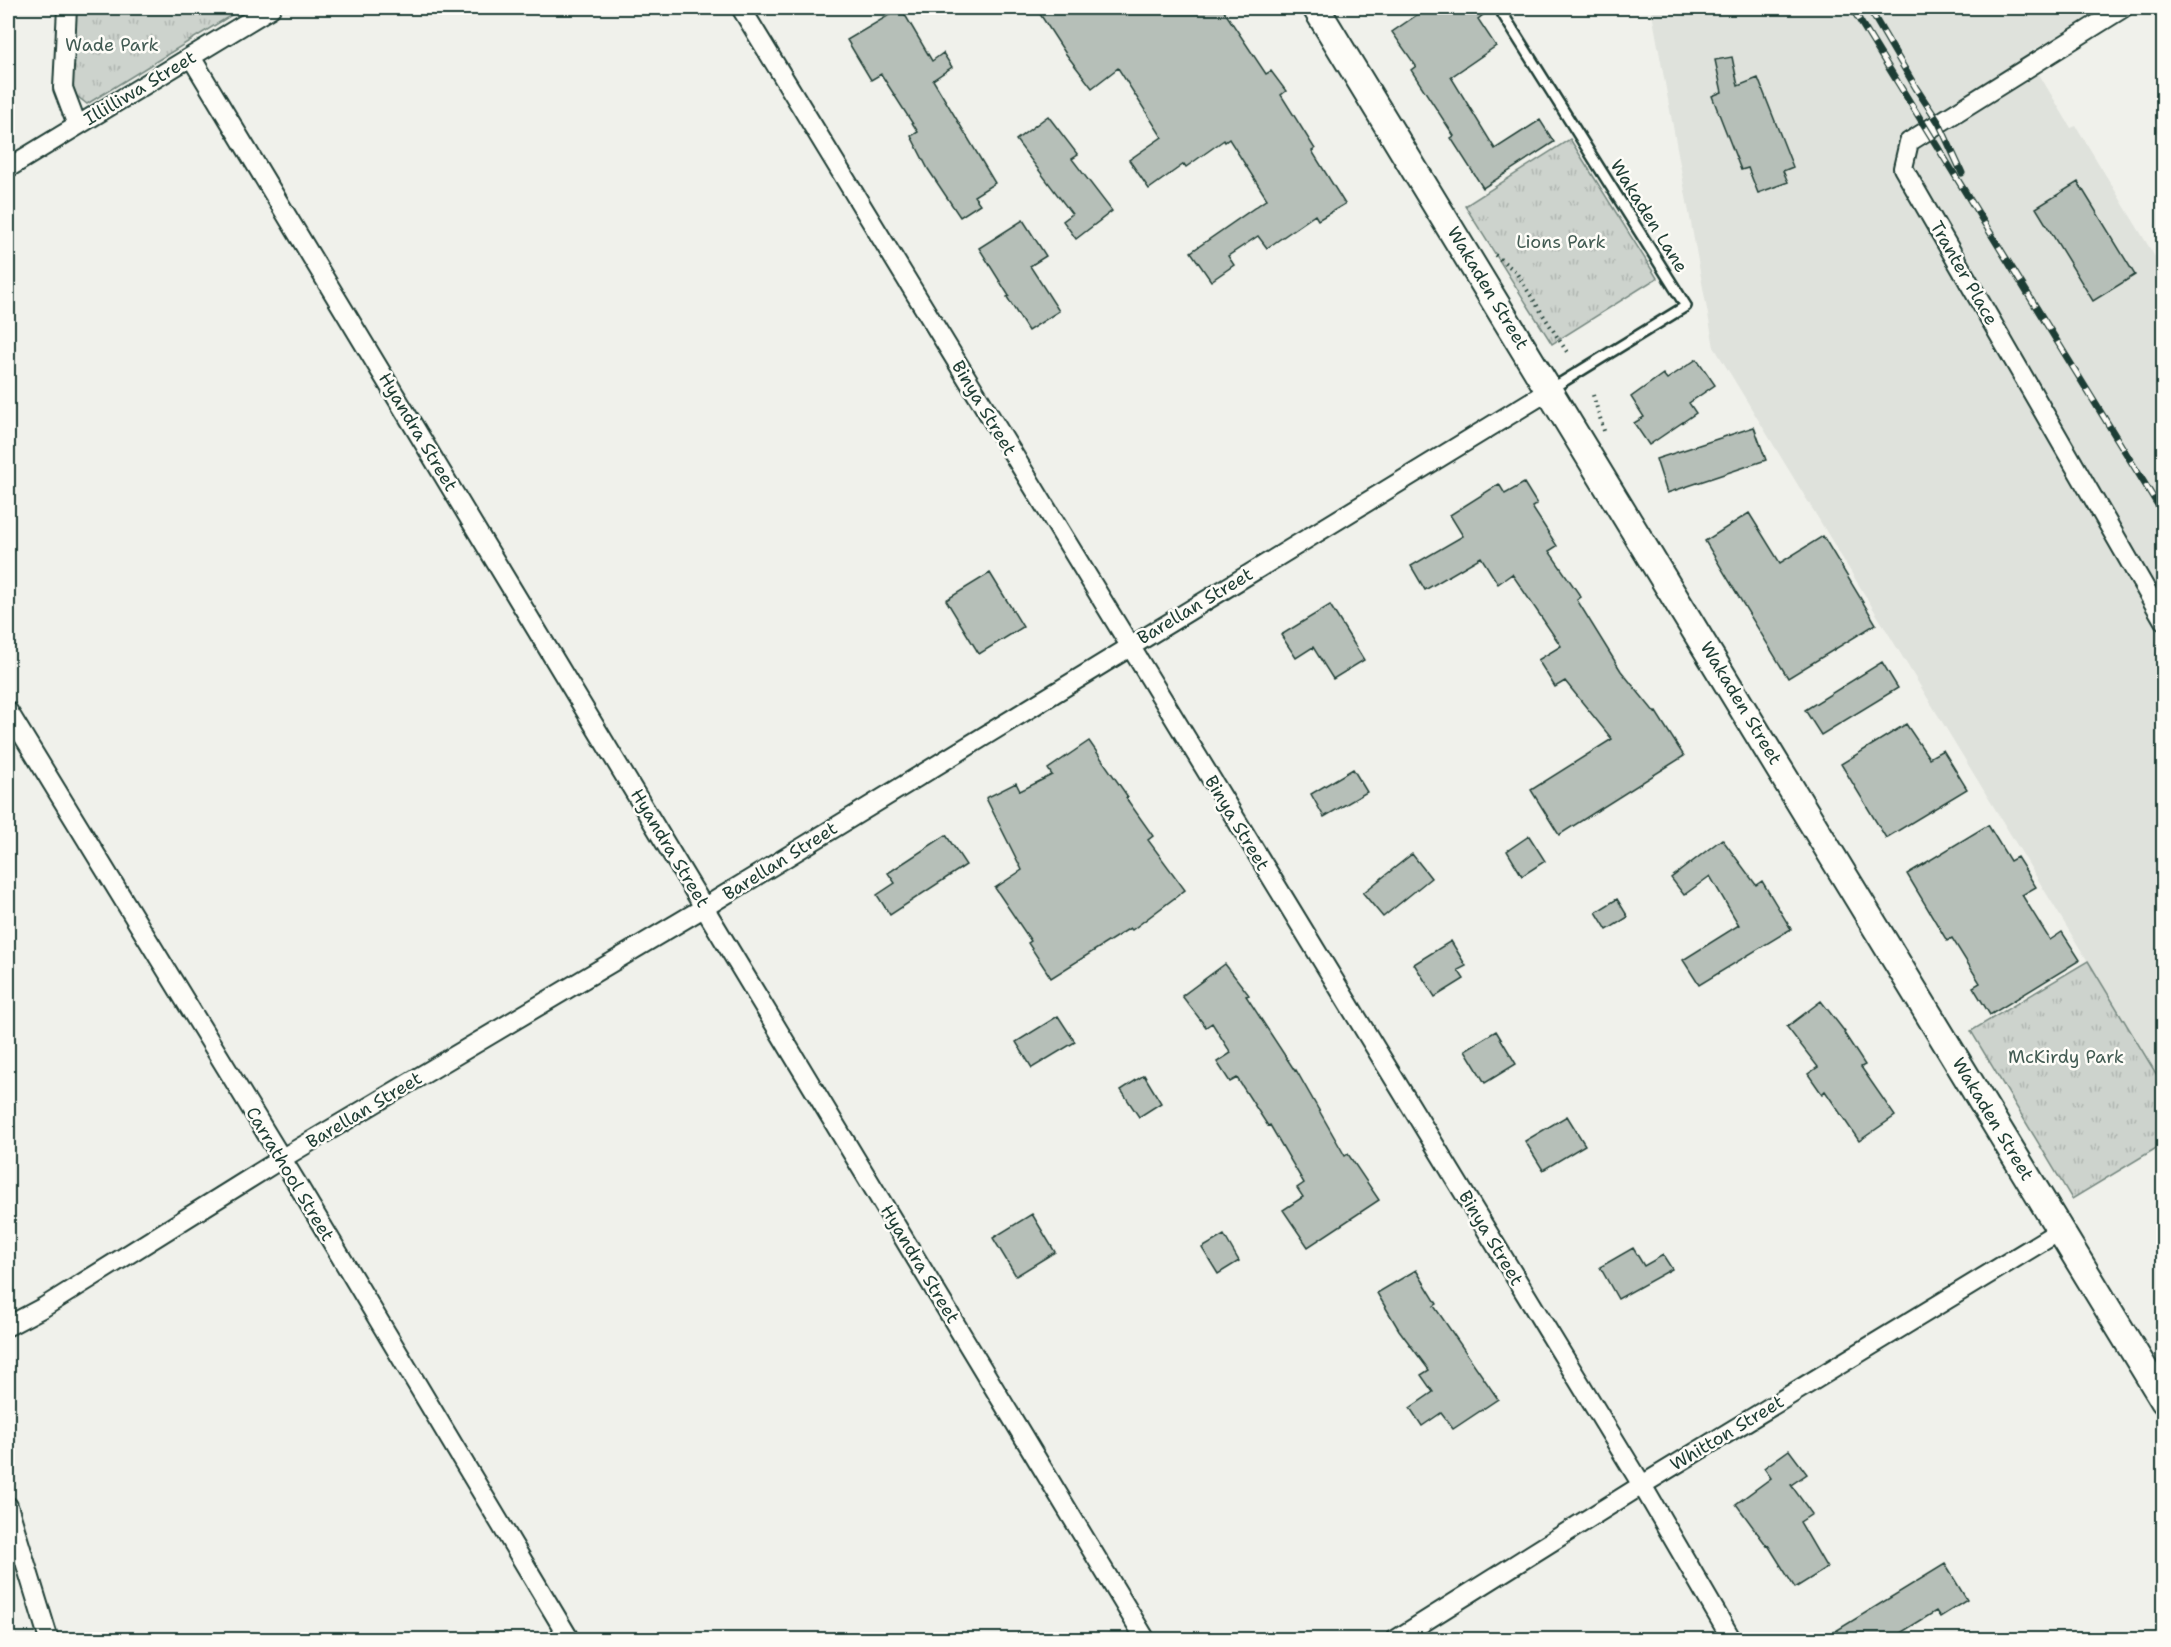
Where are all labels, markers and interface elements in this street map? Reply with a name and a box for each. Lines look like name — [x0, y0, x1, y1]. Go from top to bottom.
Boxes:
park label: Wade Park — [65, 33, 159, 57]
street label: Illilliwa Street — [79, 45, 201, 131]
street label: Wakaden Lane — [1605, 155, 1693, 277]
street label: Tranter Place — [1924, 217, 2004, 329]
street label: Wakaden Street — [1442, 222, 1534, 354]
park label: Lions Park — [1516, 230, 1606, 254]
street label: Binya Street — [946, 356, 1022, 460]
street label: Hyandra Street — [373, 368, 463, 496]
street label: Barellan Street — [1133, 562, 1257, 650]
street label: Wakaden Street — [1695, 637, 1787, 769]
street label: Binya Street — [1199, 771, 1275, 875]
street label: Hyandra Street — [625, 784, 715, 912]
street label: Barellan Street — [718, 816, 842, 906]
park label: McKirdy Park — [2008, 1045, 2124, 1069]
street label: Wakaden Street — [1947, 1053, 2039, 1185]
street label: Barellan Street — [302, 1066, 426, 1154]
street label: Carrathool Street — [240, 1102, 340, 1246]
street label: Binya Street — [1453, 1186, 1529, 1290]
street label: Hyandra Street — [875, 1200, 965, 1328]
street label: Whitton Street — [1666, 1390, 1788, 1476]

